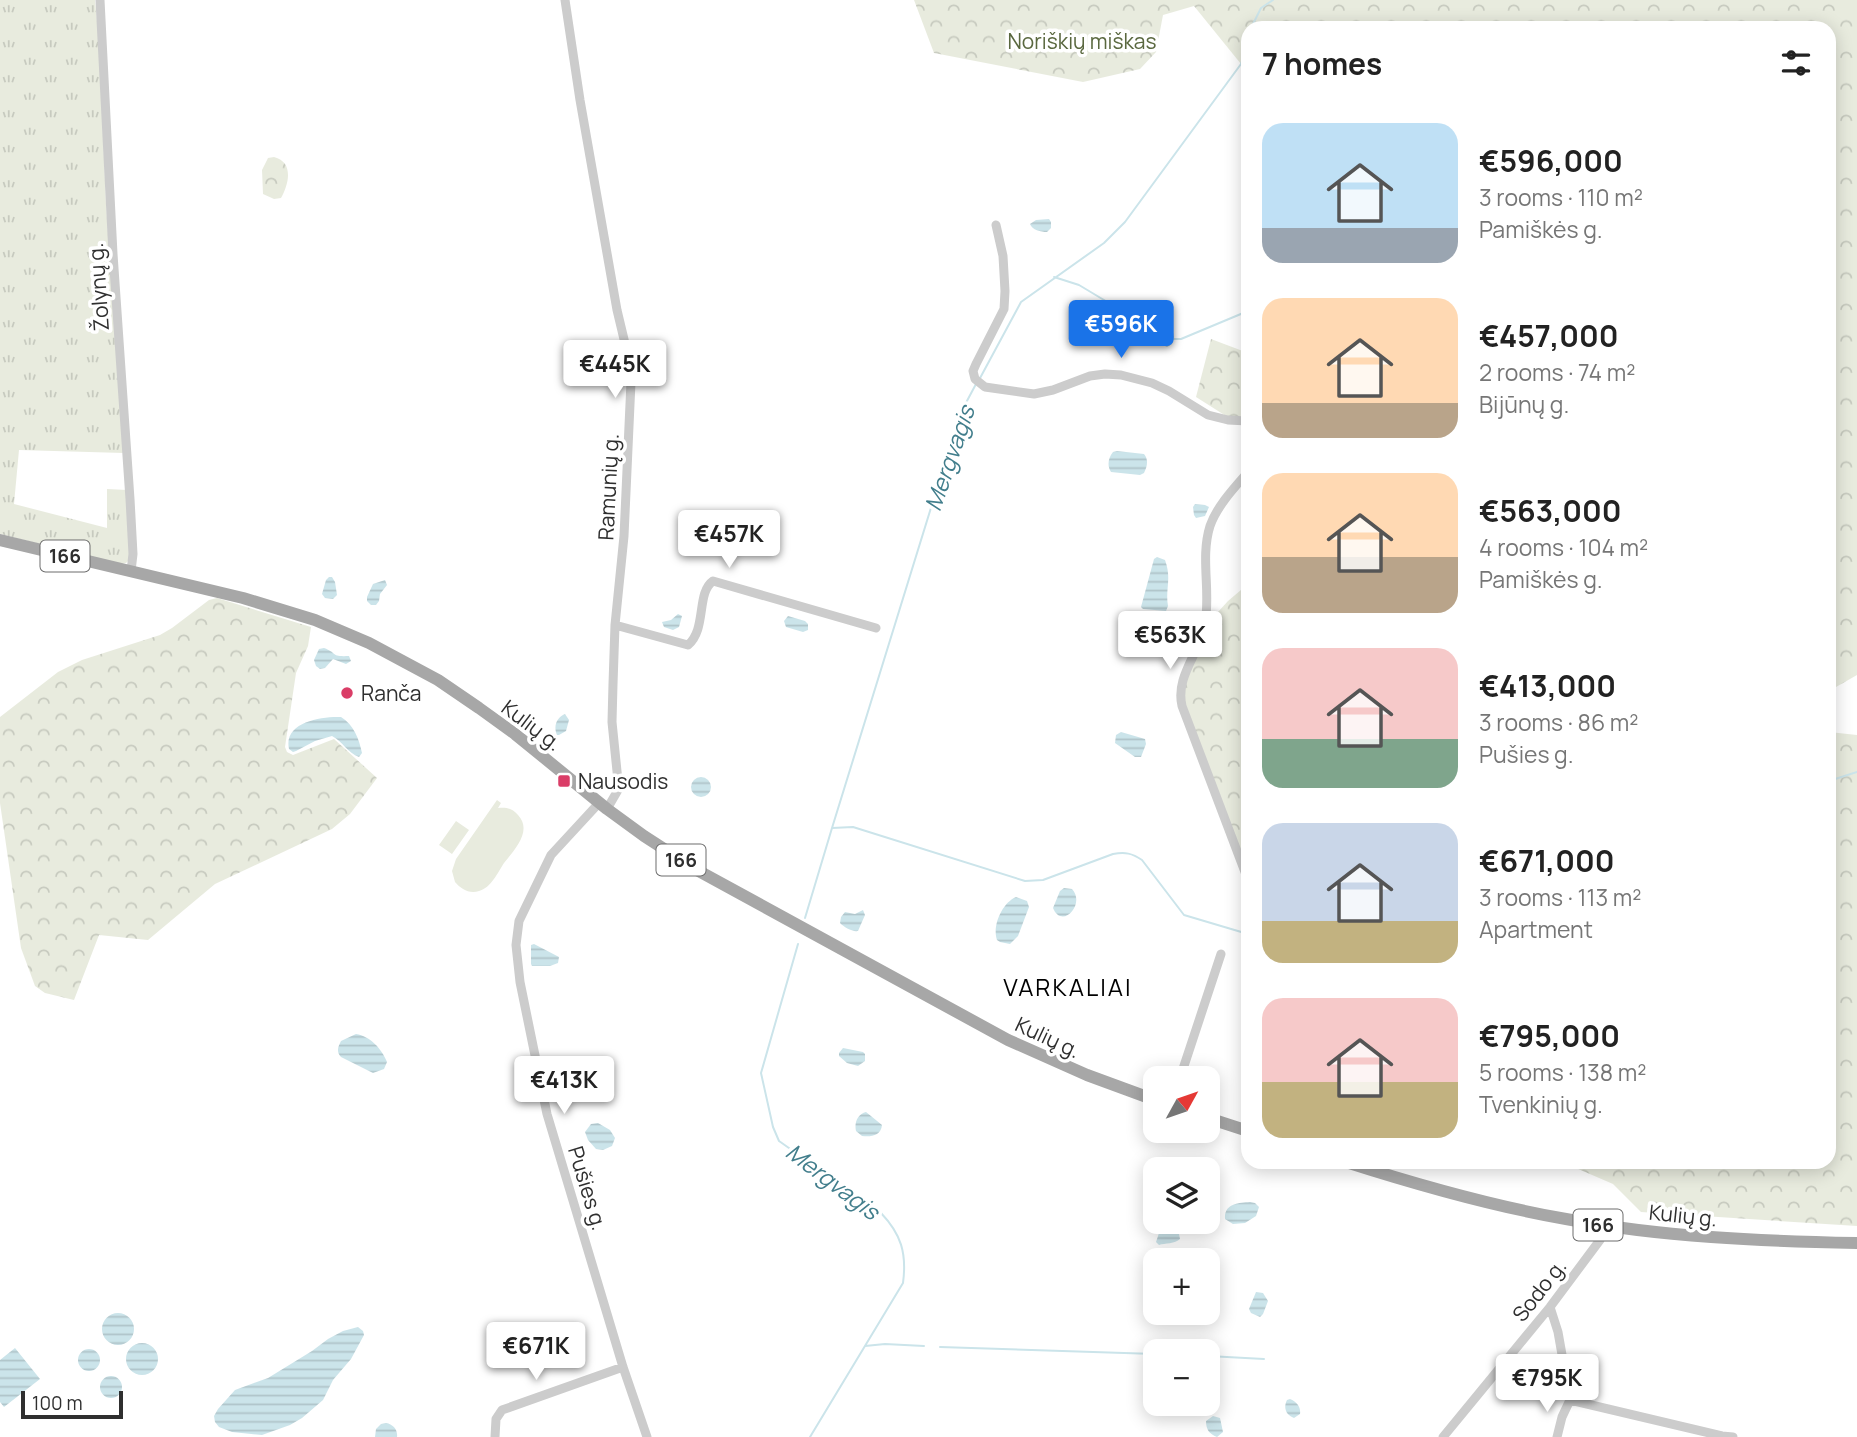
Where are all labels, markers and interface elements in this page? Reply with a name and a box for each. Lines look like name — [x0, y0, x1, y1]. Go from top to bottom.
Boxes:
park label: Noriškių miškas — [1007, 27, 1157, 55]
text: 7 homes — [1262, 43, 1382, 84]
icon: filters — [1777, 44, 1815, 82]
text: €596,000 — [1479, 140, 1623, 181]
icon: home — [1318, 151, 1402, 235]
text: 3 rooms · 110 m² — [1479, 181, 1643, 213]
text: Pamiškės g. — [1479, 213, 1603, 245]
street label: Žolynų g. — [81, 242, 115, 332]
pin: €596K — [1072, 300, 1170, 360]
text: €596K — [1085, 307, 1157, 339]
text: €457,000 — [1479, 315, 1619, 356]
icon: home — [1318, 326, 1402, 410]
pin: €445K — [566, 340, 664, 400]
text: €445K — [579, 347, 651, 379]
text: 2 rooms · 74 m² — [1479, 356, 1635, 388]
text: Bijūnų g. — [1479, 388, 1569, 420]
water label: Mergvagis — [916, 399, 983, 515]
street label: Ramunių g. — [591, 433, 625, 541]
text: €563,000 — [1479, 490, 1621, 531]
icon: home — [1318, 501, 1402, 585]
pin: €457K — [680, 510, 778, 570]
text: €457K — [694, 517, 764, 549]
text: 4 rooms · 104 m² — [1479, 531, 1648, 563]
road number: 166 — [41, 540, 90, 572]
text: Pamiškės g. — [1479, 563, 1603, 595]
pin: €563K — [1121, 612, 1219, 671]
text: €563K — [1134, 618, 1206, 650]
text: €413,000 — [1479, 665, 1616, 706]
icon: home — [1318, 676, 1402, 760]
place label: Ranča — [361, 679, 422, 707]
marker: Ranča — [339, 685, 355, 701]
street label: Kulių g. — [496, 693, 568, 757]
text: 3 rooms · 86 m² — [1479, 706, 1639, 738]
text: Pušies g. — [1479, 738, 1574, 770]
place label: Nausodis — [578, 767, 668, 795]
marker: Nausodis — [556, 773, 572, 789]
text: €671,000 — [1479, 840, 1614, 881]
road number: 166 — [656, 845, 706, 876]
icon: home — [1318, 851, 1402, 935]
text: 3 rooms · 113 m² — [1479, 881, 1642, 913]
text: Apartment — [1479, 913, 1593, 945]
district label: VARKALIAI — [1003, 970, 1133, 1003]
street label: Kulių g. — [1011, 1010, 1085, 1064]
text: €795,000 — [1479, 1015, 1620, 1056]
icon: home — [1318, 1026, 1402, 1110]
pin: €413K — [515, 1056, 613, 1116]
text: 5 rooms · 138 m² — [1479, 1056, 1646, 1088]
text: €413K — [530, 1063, 598, 1095]
north arrow — [1143, 1066, 1220, 1143]
map controls — [1143, 1066, 1220, 1416]
text: Tvenkinių g. — [1479, 1088, 1603, 1120]
water label: Mergvagis — [780, 1135, 888, 1228]
street label: Pušies g. — [562, 1143, 614, 1233]
button: layers — [1143, 1157, 1220, 1234]
street label: Kulių g. — [1647, 1197, 1719, 1233]
road number: 166 — [1574, 1210, 1622, 1240]
button: + — [1143, 1248, 1220, 1325]
street label: Sodo g. — [1506, 1253, 1572, 1327]
pin: €671K — [487, 1322, 585, 1382]
text: €671K — [502, 1329, 570, 1361]
button: − — [1143, 1339, 1220, 1416]
pin: €795K — [1498, 1354, 1596, 1414]
text: €795K — [1512, 1361, 1582, 1393]
scale bar — [21, 1388, 122, 1420]
text: 100 m — [32, 1390, 83, 1416]

